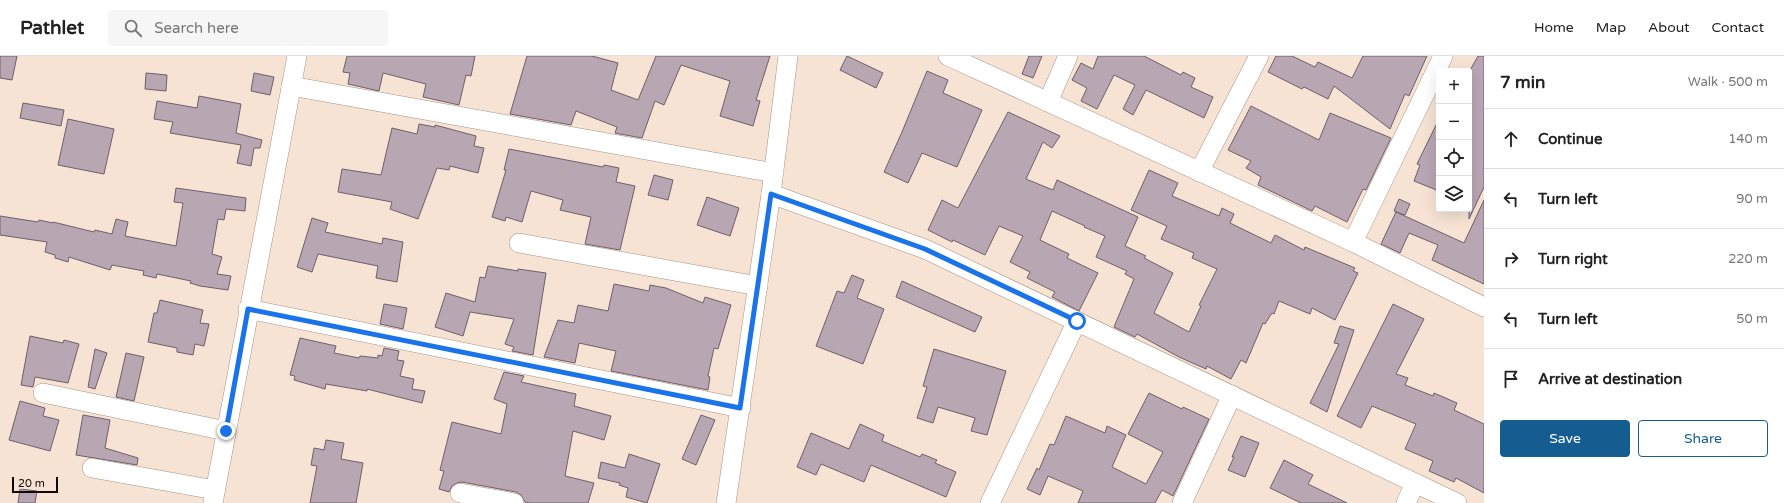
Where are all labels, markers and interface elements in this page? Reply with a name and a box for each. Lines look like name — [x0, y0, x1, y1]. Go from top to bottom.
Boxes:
search box — [108, 10, 388, 46]
text: Pathlet — [20, 17, 84, 39]
icon: search — [122, 17, 144, 39]
text: Search here — [154, 19, 239, 37]
text: Home — [1534, 19, 1574, 36]
text: Map — [1596, 19, 1626, 36]
text: About — [1648, 19, 1690, 36]
text: Contact — [1712, 19, 1764, 36]
map controls — [1436, 68, 1472, 212]
button: + — [1436, 68, 1472, 104]
text: 7 min — [1500, 72, 1545, 93]
text: Walk · 500 m — [1688, 74, 1768, 90]
button: − — [1436, 104, 1472, 140]
icon: ahead — [1500, 128, 1522, 150]
text: Continue — [1538, 130, 1602, 148]
text: 140 m — [1728, 131, 1768, 147]
button: locate — [1436, 140, 1472, 176]
button: layers — [1436, 176, 1472, 212]
icon: left — [1500, 188, 1522, 210]
text: Turn left — [1538, 190, 1598, 208]
text: 90 m — [1736, 191, 1768, 207]
icon: right — [1500, 248, 1522, 270]
text: Turn right — [1538, 250, 1608, 268]
text: 220 m — [1728, 251, 1768, 267]
icon: left — [1500, 308, 1522, 330]
text: Turn left — [1538, 310, 1598, 328]
text: 50 m — [1736, 311, 1768, 327]
route start — [1068, 312, 1086, 330]
icon: arrive — [1500, 368, 1522, 390]
text: Arrive at destination — [1538, 370, 1682, 388]
button: Save — [1500, 420, 1630, 457]
button: Share — [1638, 420, 1768, 457]
route end — [217, 422, 235, 440]
scale bar — [12, 475, 58, 494]
text: 20 m — [18, 477, 45, 490]

